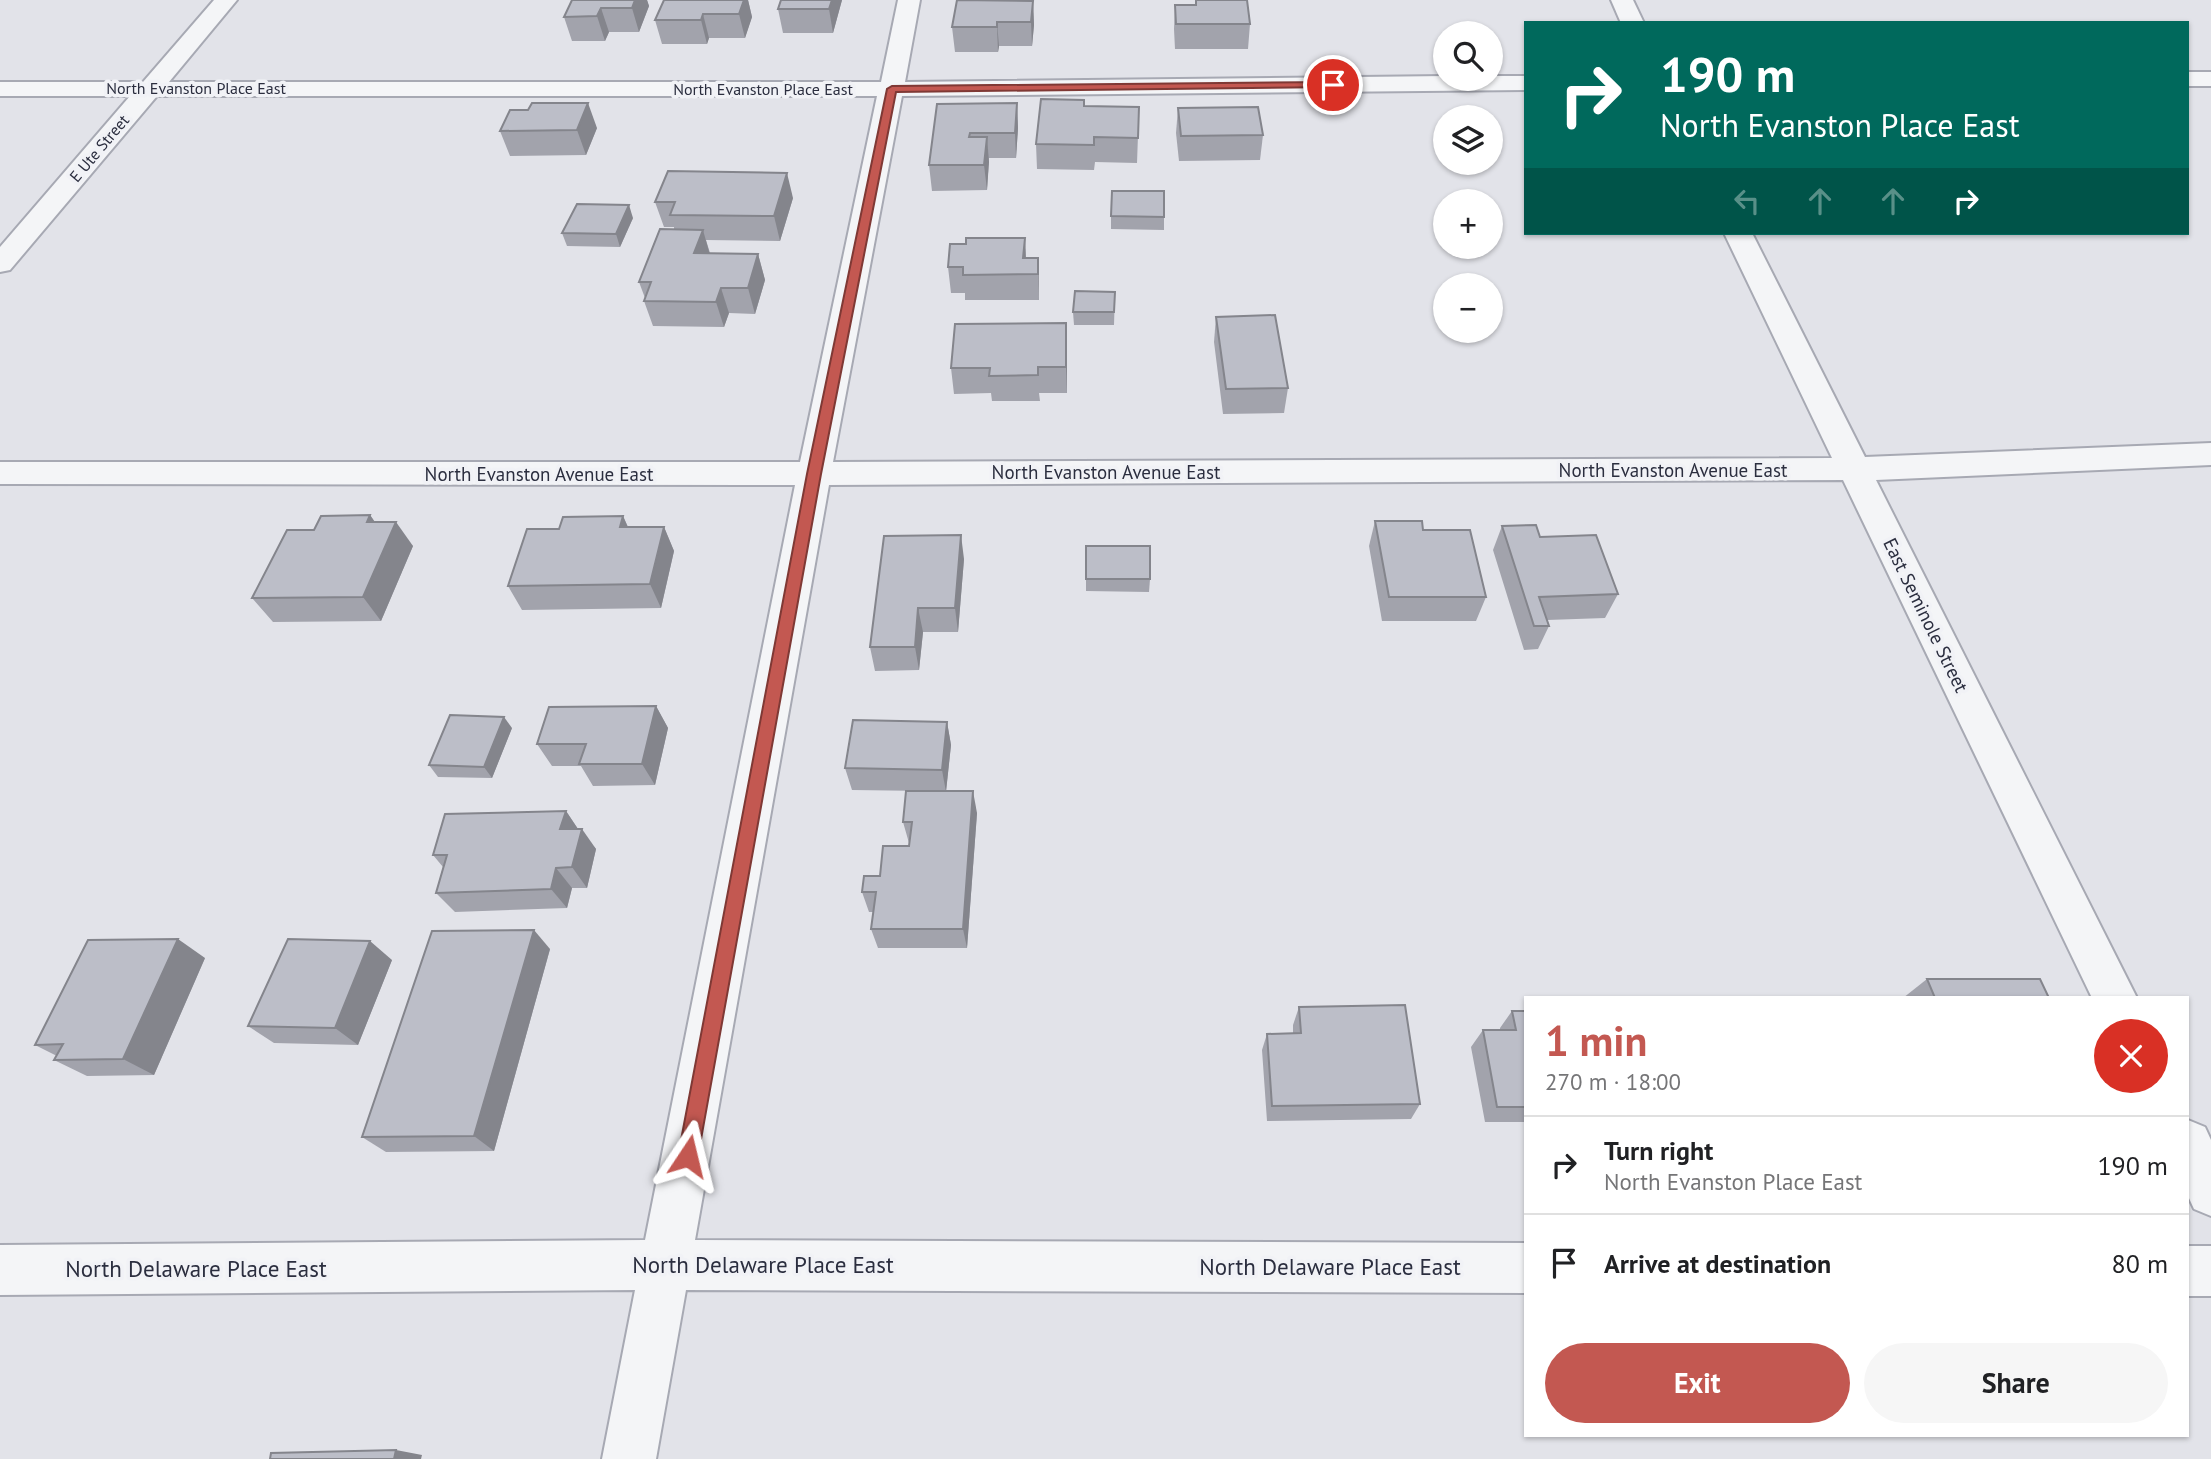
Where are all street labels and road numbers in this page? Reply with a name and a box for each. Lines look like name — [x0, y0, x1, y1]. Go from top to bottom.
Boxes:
street label: North Evanston Place East — [106, 78, 286, 98]
street label: North Evanston Place East — [673, 79, 853, 99]
street label: E Ute Street — [65, 110, 133, 186]
street label: North Evanston Avenue East — [1559, 458, 1788, 482]
street label: North Evanston Avenue East — [992, 460, 1221, 484]
street label: North Evanston Avenue East — [425, 462, 654, 486]
street label: East Seminole Street — [1878, 534, 1974, 697]
street label: North Delaware Place East — [632, 1250, 894, 1279]
street label: North Delaware Place East — [1199, 1252, 1461, 1281]
street label: North Delaware Place East — [65, 1254, 327, 1283]

